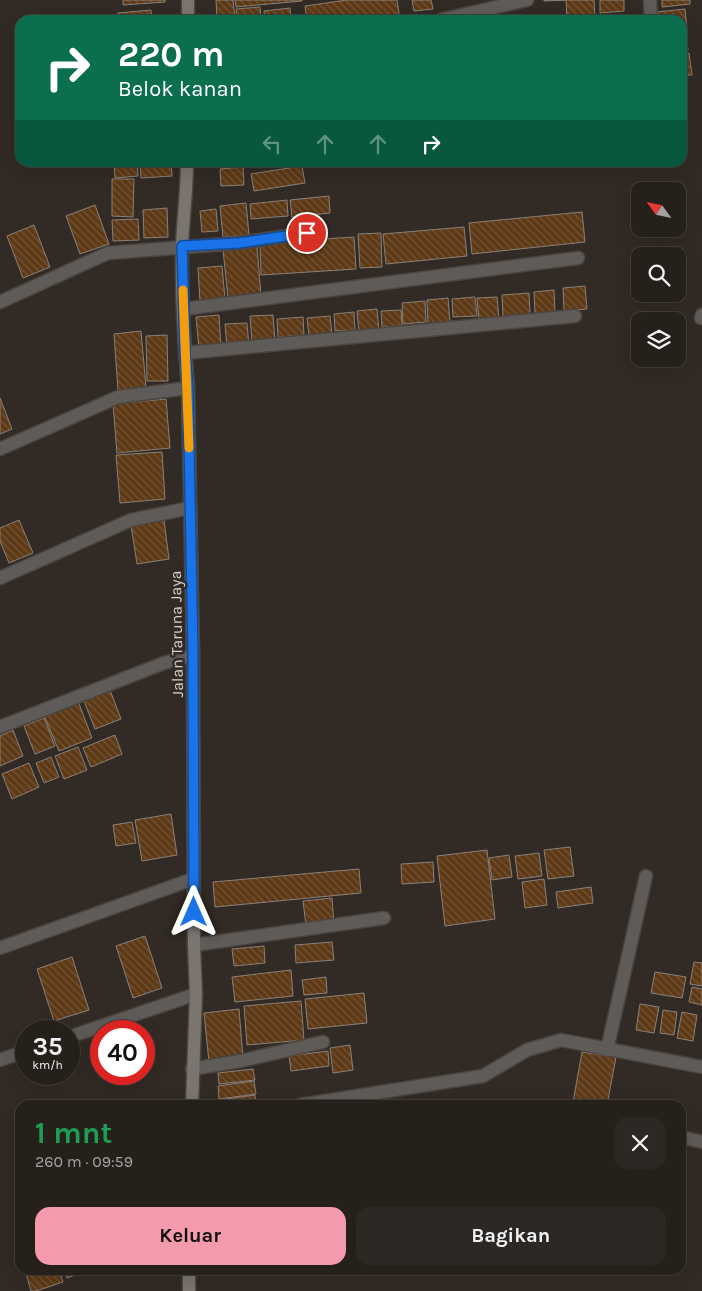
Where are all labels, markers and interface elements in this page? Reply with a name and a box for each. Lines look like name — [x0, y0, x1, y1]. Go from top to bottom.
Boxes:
text: 220 m — [118, 34, 225, 75]
icon: right — [35, 35, 100, 100]
text: Belok kanan — [118, 76, 242, 102]
icon: left — [258, 130, 286, 158]
icon: ahead — [311, 130, 339, 158]
icon: ahead — [364, 130, 392, 158]
icon: right — [417, 130, 445, 158]
north arrow — [631, 182, 686, 238]
map controls — [631, 182, 686, 367]
pin — [286, 212, 328, 254]
icon: arrive — [293, 219, 321, 247]
button: search — [631, 247, 686, 302]
button: layers — [631, 312, 686, 367]
street label: Jalan Taruna Jaya — [166, 570, 187, 697]
position arrow — [167, 885, 219, 937]
speed limit sign: 40 — [90, 1020, 155, 1085]
text: 35 — [32, 1032, 63, 1061]
text: km/h — [32, 1058, 63, 1072]
text: 1 mnt — [35, 1115, 112, 1151]
button: close — [614, 1117, 666, 1169]
text: 260 m · 09:59 — [35, 1152, 133, 1171]
button: Keluar — [35, 1207, 346, 1265]
button: Bagikan — [356, 1207, 666, 1265]

